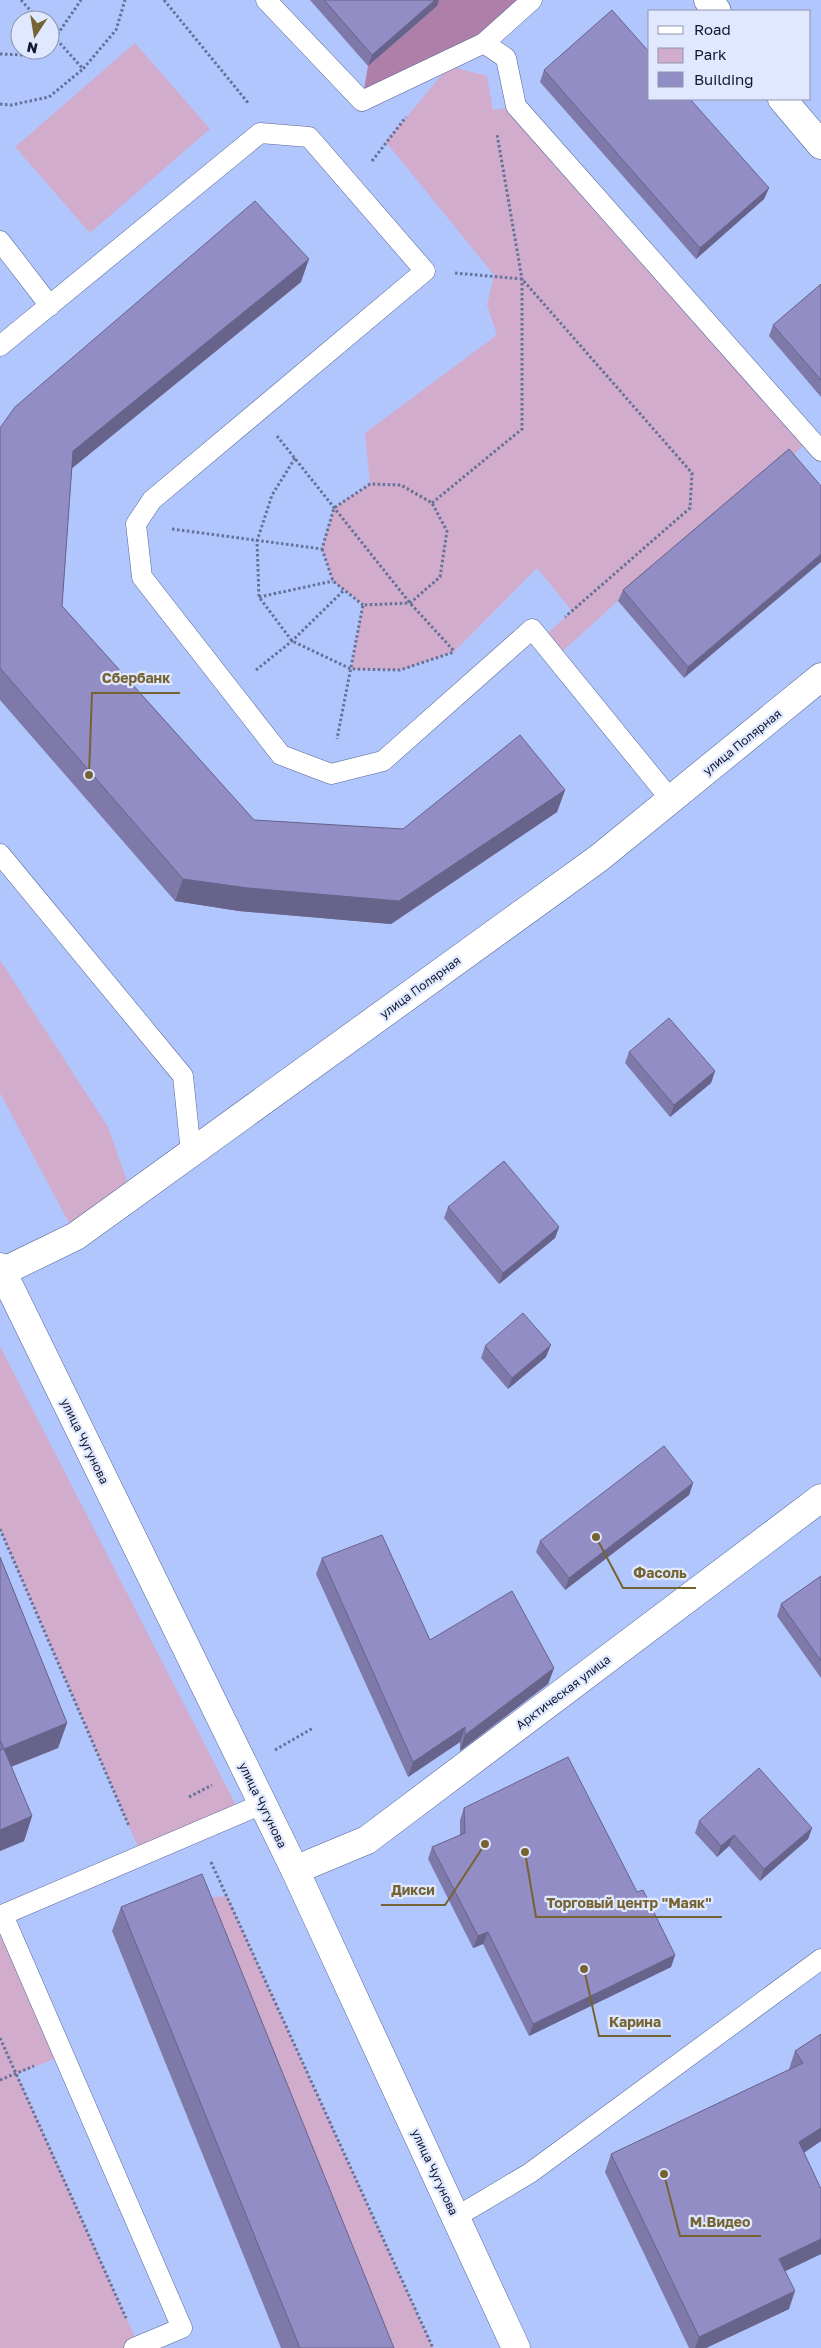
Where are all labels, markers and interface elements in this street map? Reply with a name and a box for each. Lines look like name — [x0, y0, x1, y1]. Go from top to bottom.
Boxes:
north arrow — [10, 10, 60, 60]
legend — [648, 10, 811, 100]
text: Road — [694, 20, 731, 38]
text: N — [25, 39, 39, 58]
text: Park — [694, 45, 727, 63]
text: Building — [694, 70, 754, 88]
callout: Сбербанк — [92, 664, 180, 693]
text: Сбербанк — [102, 669, 170, 686]
street label: улица Полярная — [700, 706, 784, 778]
street label: улица Полярная — [377, 953, 463, 1021]
street label: улица Чугунова — [58, 1396, 112, 1486]
callout: Фасоль — [623, 1559, 696, 1588]
text: Фасоль — [633, 1564, 687, 1581]
street label: Арктическая улица — [513, 1652, 613, 1732]
street label: улица Чугунова — [236, 1760, 290, 1850]
callout: Дикси — [381, 1876, 445, 1905]
text: Дикси — [391, 1881, 435, 1898]
callout: Торговый центр "Маяк" — [536, 1888, 722, 1917]
text: Торговый центр "Маяк" — [546, 1894, 712, 1911]
callout: Карина — [599, 2007, 671, 2036]
text: Карина — [609, 2013, 661, 2030]
street label: улица Чугунова — [408, 2126, 462, 2218]
callout: М.Видео — [680, 2207, 761, 2236]
text: М.Видео — [690, 2213, 750, 2230]

